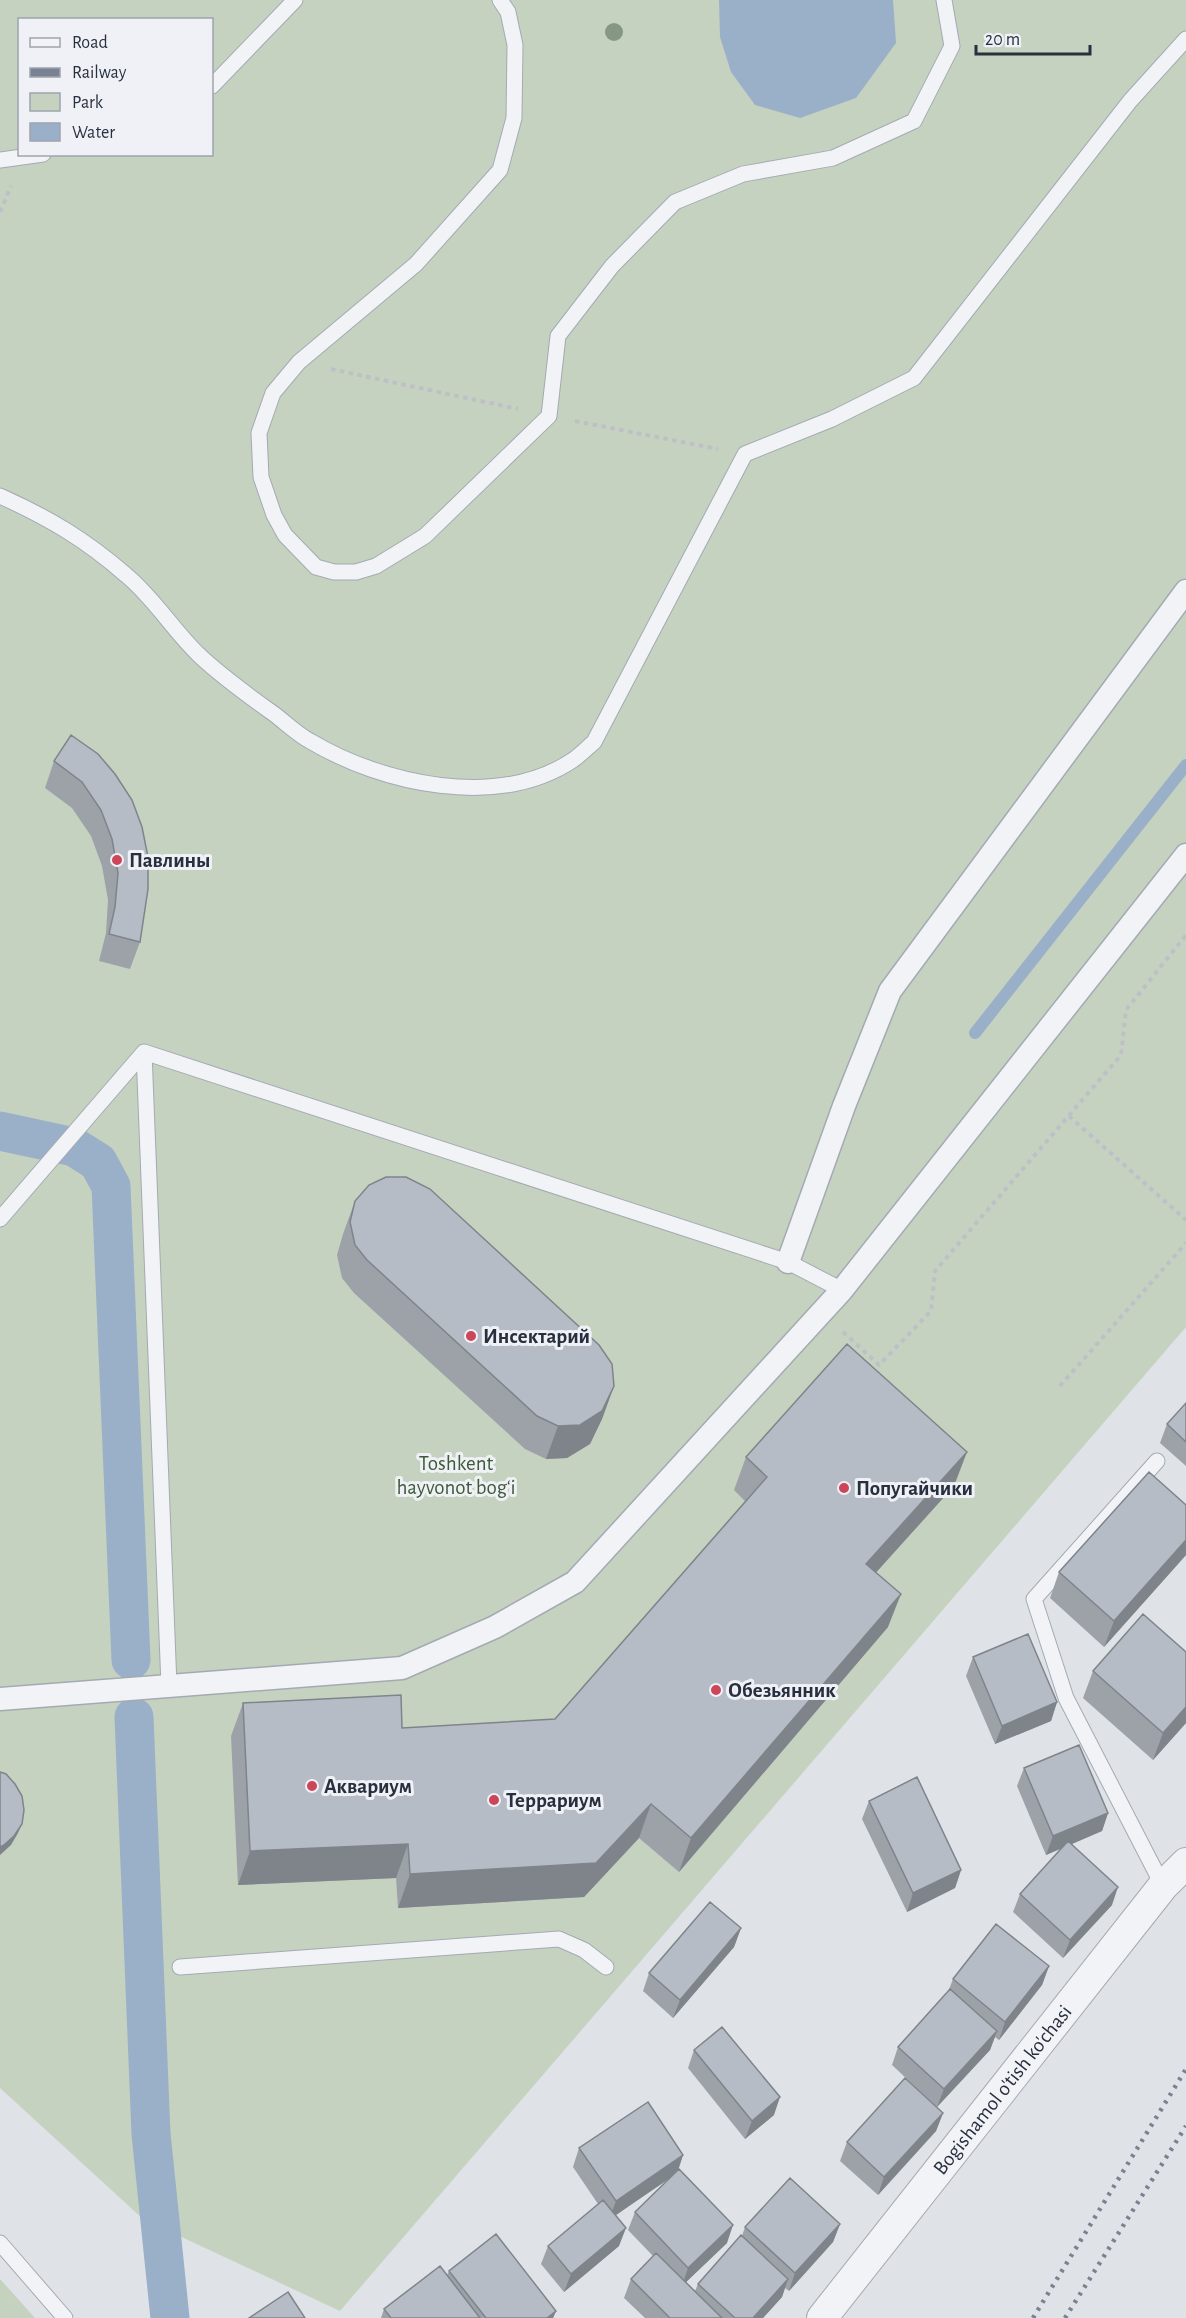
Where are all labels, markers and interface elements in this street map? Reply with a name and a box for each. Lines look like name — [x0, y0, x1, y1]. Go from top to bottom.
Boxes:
legend — [18, 18, 213, 156]
scale bar — [976, 18, 1090, 56]
text: 20 m — [985, 31, 1020, 49]
text: Road — [72, 34, 108, 52]
text: Railway — [72, 64, 127, 82]
text: Park — [72, 94, 104, 112]
text: Water — [72, 124, 115, 142]
place label: Павлины — [129, 850, 210, 871]
marker: Павлины — [110, 853, 124, 867]
place label: Инсектарий — [483, 1326, 590, 1347]
marker: Инсектарий — [464, 1329, 478, 1343]
park label: Toshkent hayvonot bogʻi — [396, 1453, 516, 1498]
place label: Попугайчики — [856, 1478, 973, 1499]
marker: Попугайчики — [837, 1481, 851, 1495]
place label: Обезьянник — [728, 1680, 836, 1701]
marker: Обезьянник — [709, 1683, 723, 1697]
place label: Аквариум — [324, 1776, 412, 1797]
marker: Аквариум — [305, 1779, 319, 1793]
place label: Террариум — [506, 1790, 602, 1811]
marker: Террариум — [487, 1793, 501, 1807]
street label: Bogishamol o'tish ko'chasi — [930, 2001, 1076, 2179]

